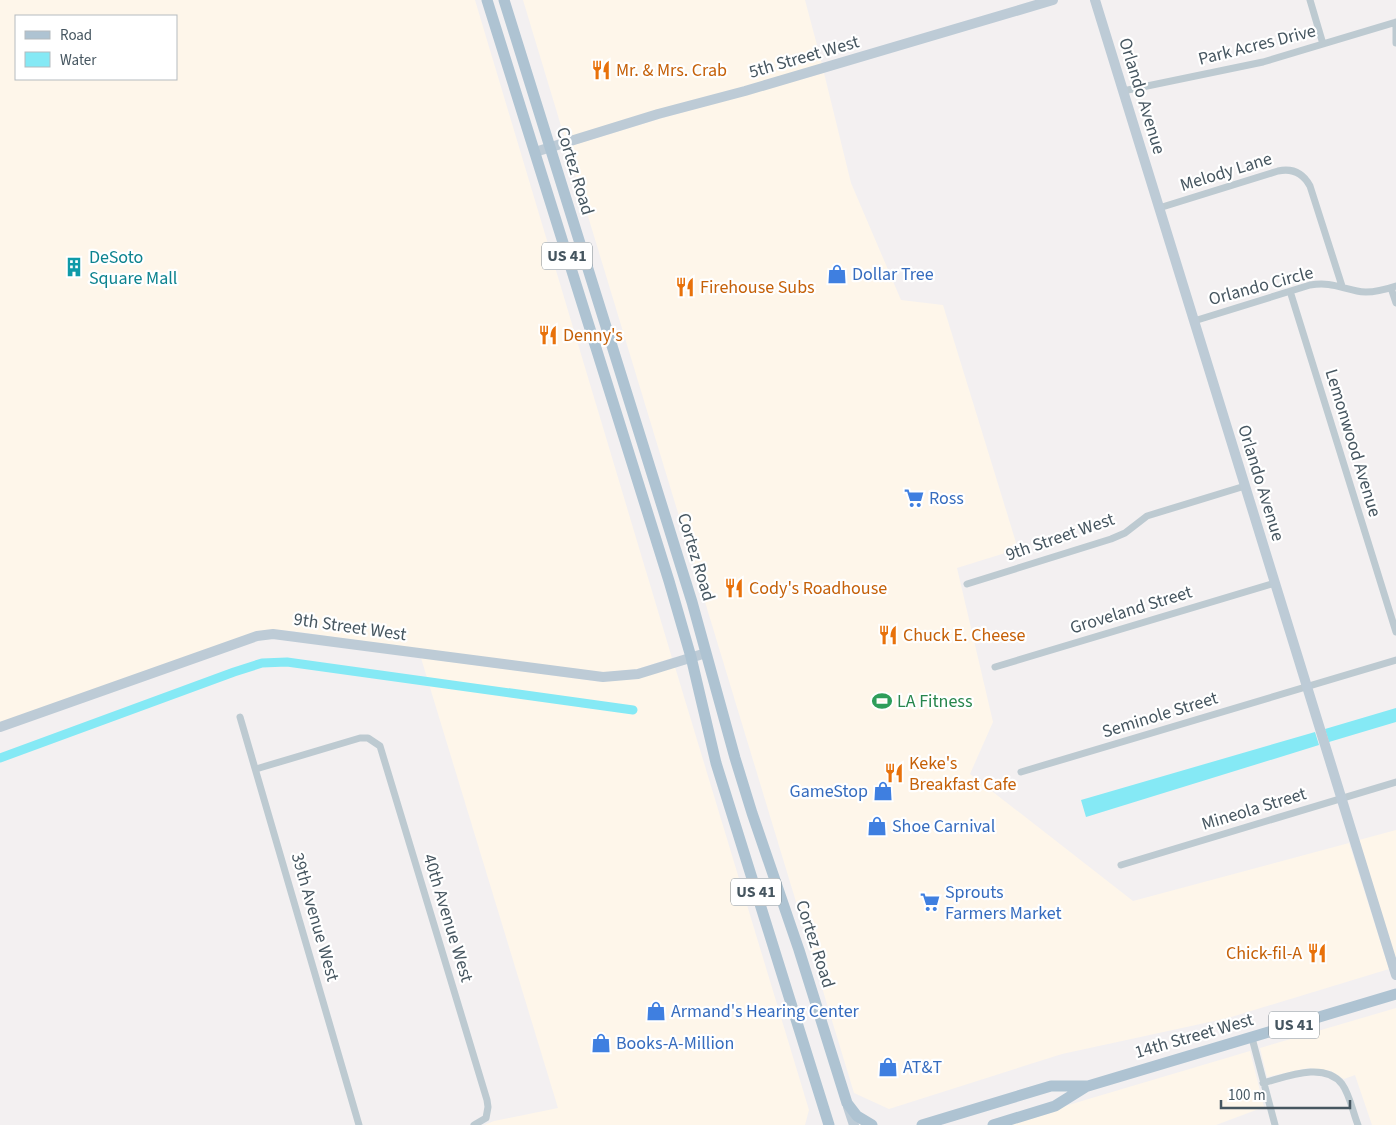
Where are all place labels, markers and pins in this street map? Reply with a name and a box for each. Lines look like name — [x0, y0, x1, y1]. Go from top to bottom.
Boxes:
place label: Mr. & Mrs. Crab — [616, 58, 727, 83]
restaurant icon: Mr. & Mrs. Crab — [590, 59, 612, 81]
place label: DeSoto Square Mall — [89, 245, 177, 291]
building icon: DeSoto Square Mall — [63, 256, 85, 278]
place label: Dollar Tree — [852, 262, 934, 287]
shop icon: Dollar Tree — [826, 263, 848, 285]
place label: Firehouse Subs — [700, 275, 815, 300]
restaurant icon: Firehouse Subs — [674, 276, 696, 298]
place label: Denny's — [563, 323, 623, 348]
restaurant icon: Denny's — [537, 324, 559, 346]
place label: Ross — [929, 486, 964, 511]
supermarket icon: Ross — [903, 487, 925, 509]
place label: Cody's Roadhouse — [749, 576, 887, 601]
restaurant icon: Cody's Roadhouse — [723, 577, 745, 599]
place label: Chuck E. Cheese — [903, 623, 1026, 648]
restaurant icon: Chuck E. Cheese — [877, 624, 899, 646]
place label: LA Fitness — [897, 689, 972, 714]
sports icon: LA Fitness — [871, 690, 893, 712]
place label: Keke's Breakfast Cafe — [909, 751, 1017, 797]
restaurant icon: Keke's Breakfast Cafe — [883, 762, 905, 784]
place label: GameStop — [790, 779, 868, 804]
shop icon: GameStop — [872, 780, 894, 802]
place label: Shoe Carnival — [892, 814, 995, 839]
shop icon: Shoe Carnival — [866, 815, 888, 837]
place label: Sprouts Farmers Market — [945, 880, 1062, 926]
supermarket icon: Sprouts Farmers Market — [919, 891, 941, 913]
place label: Chick-fil-A — [1226, 941, 1302, 966]
restaurant icon: Chick-fil-A — [1306, 942, 1328, 964]
place label: Armand's Hearing Center — [671, 999, 860, 1024]
shop icon: Armand's Hearing Center — [645, 1000, 667, 1022]
place label: Books-A-Million — [616, 1031, 734, 1056]
shop icon: Books-A-Million — [590, 1032, 612, 1054]
place label: AT&T — [903, 1055, 942, 1080]
shop icon: AT&T — [877, 1056, 899, 1078]

